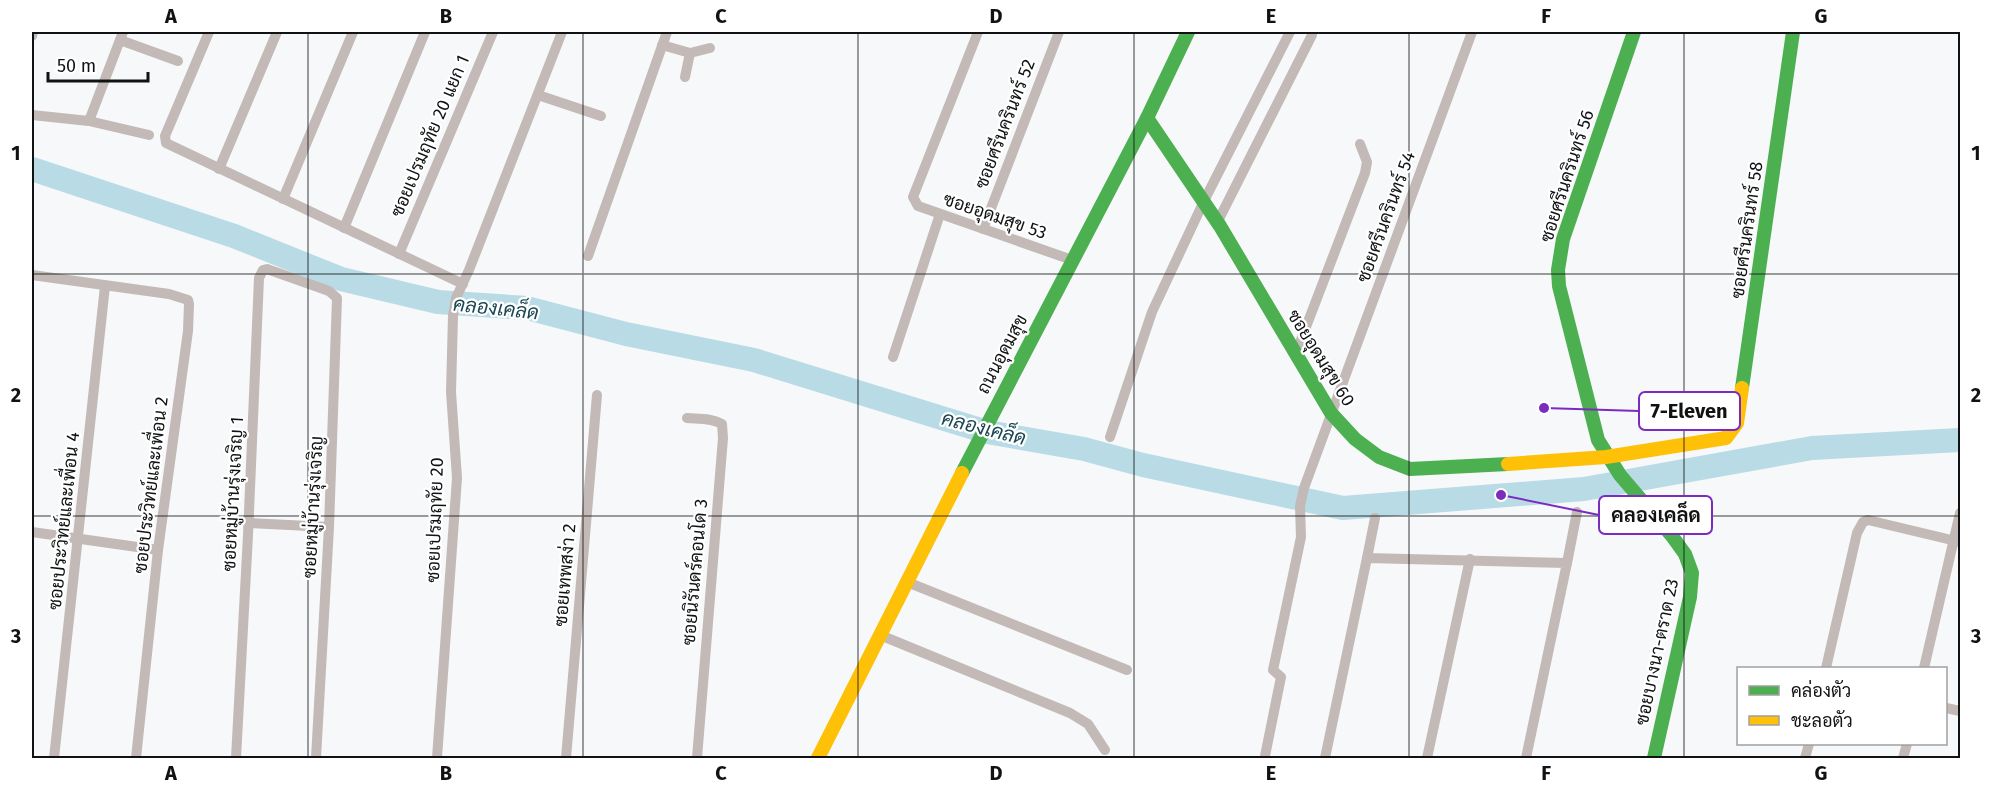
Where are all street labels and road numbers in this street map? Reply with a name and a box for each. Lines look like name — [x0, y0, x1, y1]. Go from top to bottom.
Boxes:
street label: ซอยเปรมฤทัย 20 แยก 1 — [386, 52, 474, 220]
street label: ซอยศรีนครินทร์ 52 — [968, 55, 1040, 192]
street label: ซอยศรีนครินทร์ 56 — [1533, 106, 1599, 245]
street label: ซอยศรีนครินทร์ 54 — [1350, 147, 1420, 286]
street label: ซอยศรีนครินทร์ 58 — [1725, 160, 1768, 300]
street label: ซอยอุดมสุข 53 — [940, 188, 1050, 245]
street label: ซอยอุดมสุข 60 — [1282, 306, 1359, 411]
street label: ถนนอุดมสุข — [972, 311, 1033, 398]
street label: ซอยประวิทย์และเพื่อน 2 — [124, 395, 173, 575]
street label: ซอยหมู่บ้านรุ่งเจริญ 1 — [217, 416, 250, 572]
street label: ซอยประวิทย์และเพื่อน 4 — [39, 430, 84, 611]
street label: ซอยหมู่บ้านรุ่งเจริญ — [297, 435, 330, 579]
street label: ซอยเปรมฤทัย 20 — [422, 457, 448, 583]
street label: ซอยนิรันดร์คอนโด 3 — [676, 498, 712, 646]
street label: ซอยเทพสง่า 2 — [549, 522, 580, 627]
street label: ซอยบางนา-ตราด 23 — [1631, 577, 1683, 727]

